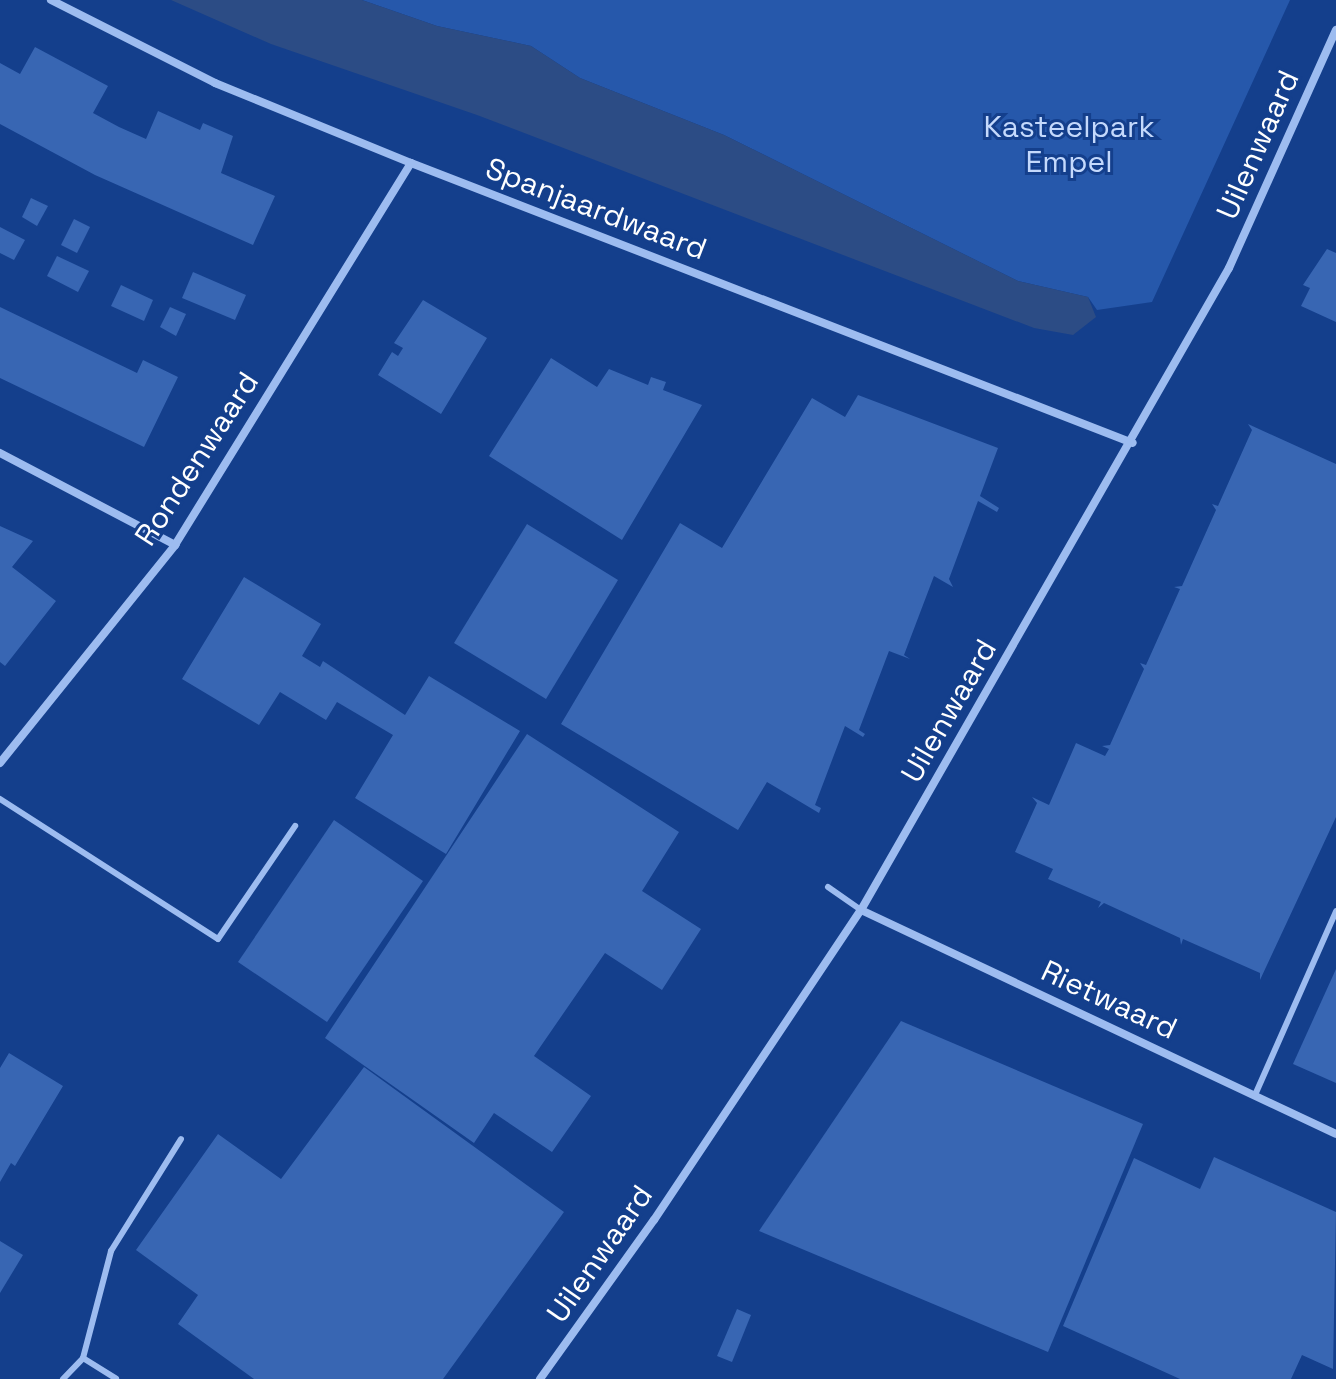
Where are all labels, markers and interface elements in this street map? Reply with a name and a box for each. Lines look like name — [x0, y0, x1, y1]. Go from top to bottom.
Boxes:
street label: Uilenwaard — [1209, 65, 1307, 225]
park label: Kasteelpark Empel — [983, 109, 1155, 180]
street label: Spanjaardwaard — [480, 150, 712, 268]
street label: Rondenwaard — [128, 366, 266, 552]
street label: Uilenwaard — [894, 633, 1004, 789]
street label: Rietwaard — [1035, 953, 1183, 1047]
street label: Uilenwaard — [540, 1179, 660, 1329]

